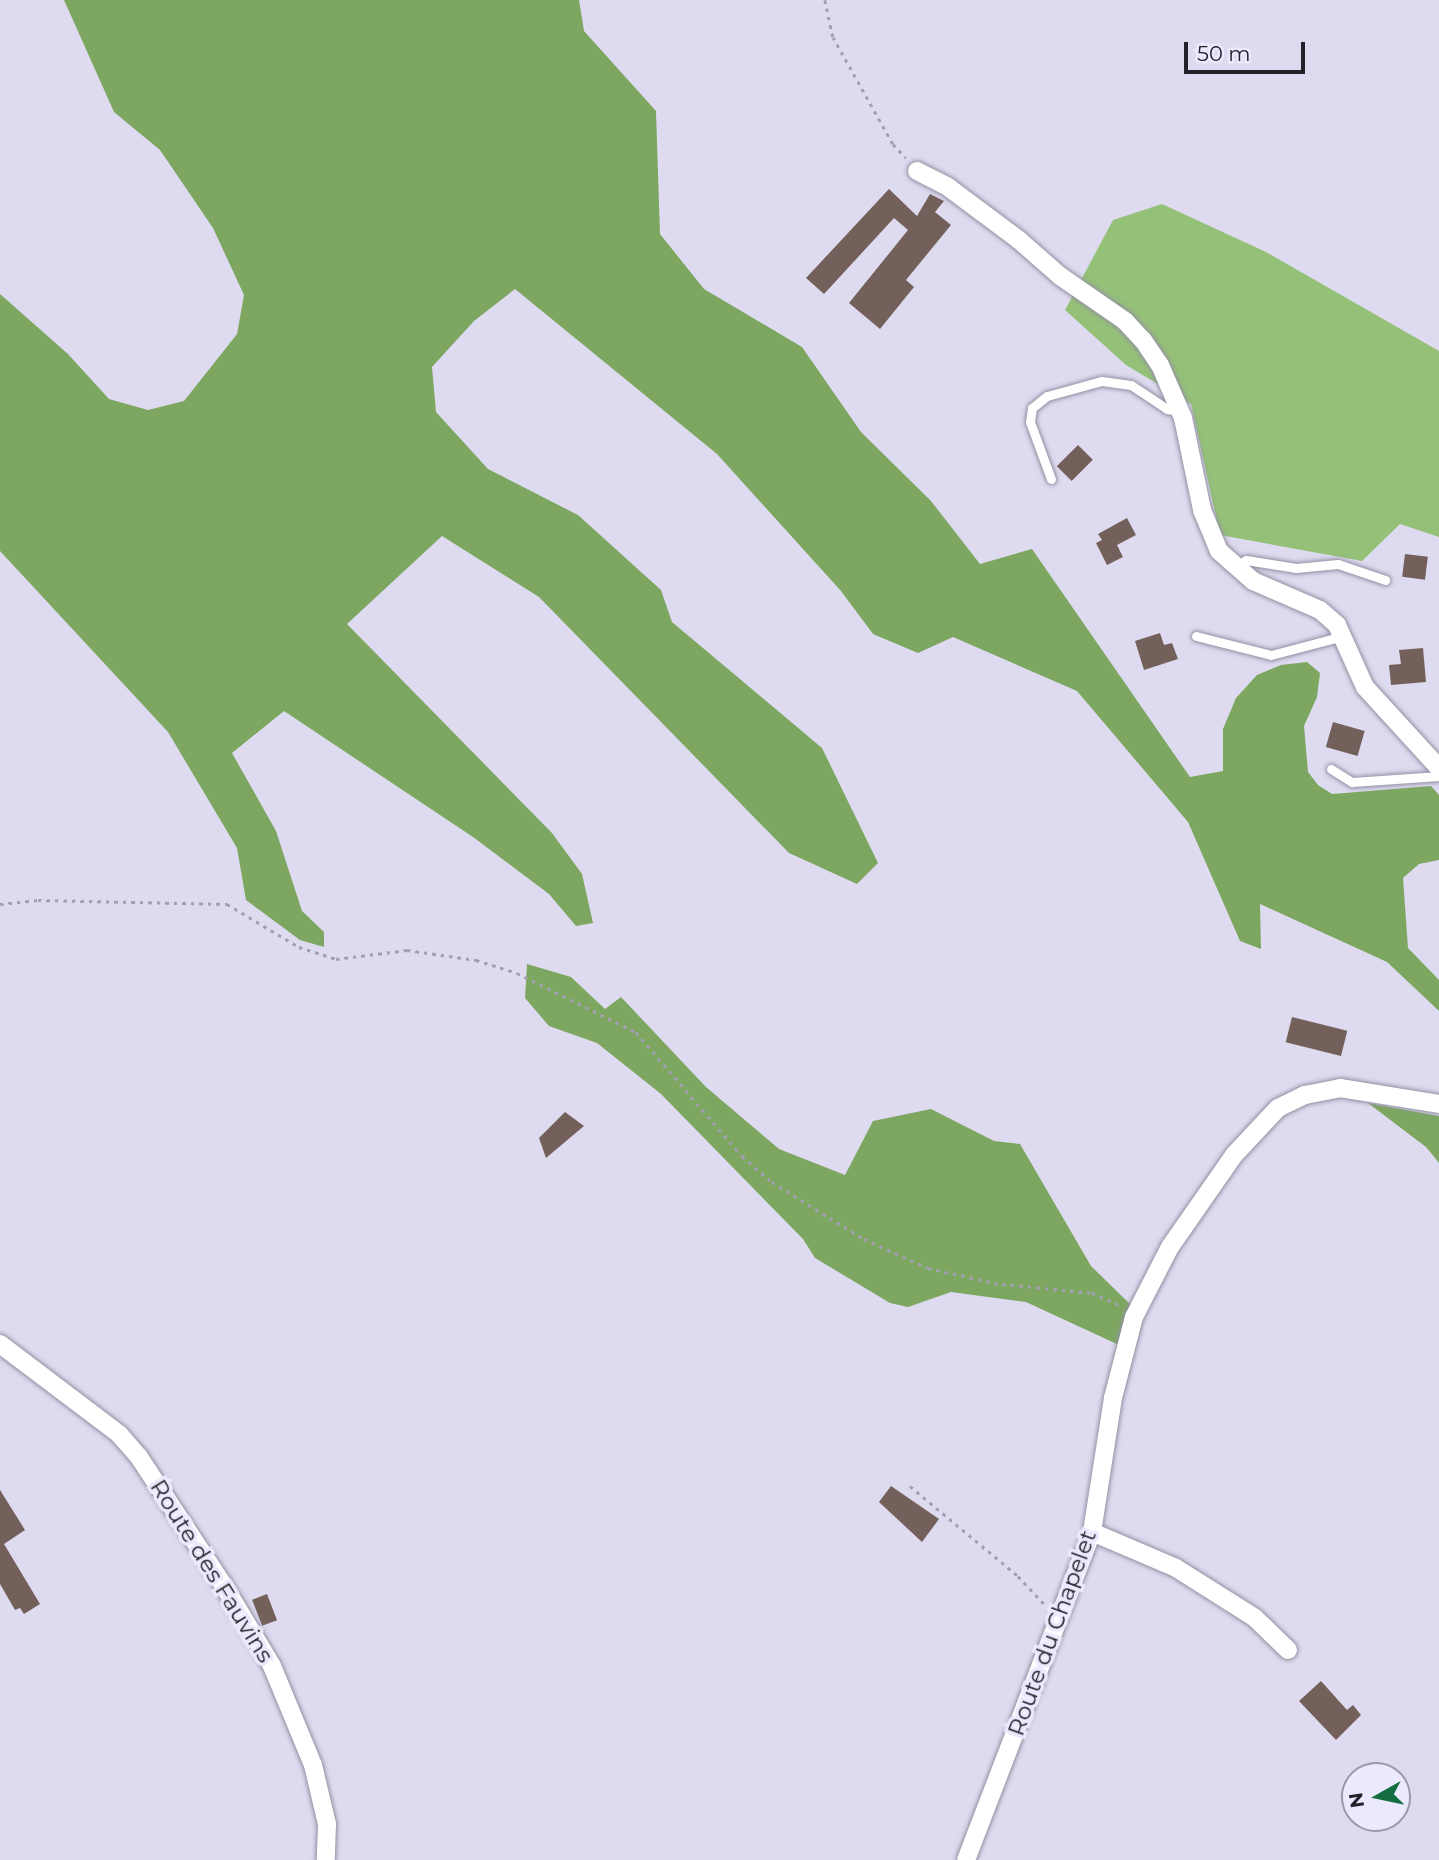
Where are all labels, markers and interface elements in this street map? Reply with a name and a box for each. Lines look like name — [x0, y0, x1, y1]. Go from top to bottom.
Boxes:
scale bar — [1187, 28, 1308, 72]
text: 50 m — [1197, 41, 1251, 66]
street label: Route des Fauvins — [144, 1474, 280, 1668]
street label: Route du Chapelet — [1002, 1526, 1102, 1740]
north arrow — [1341, 1762, 1411, 1832]
text: N — [1344, 1791, 1369, 1809]

